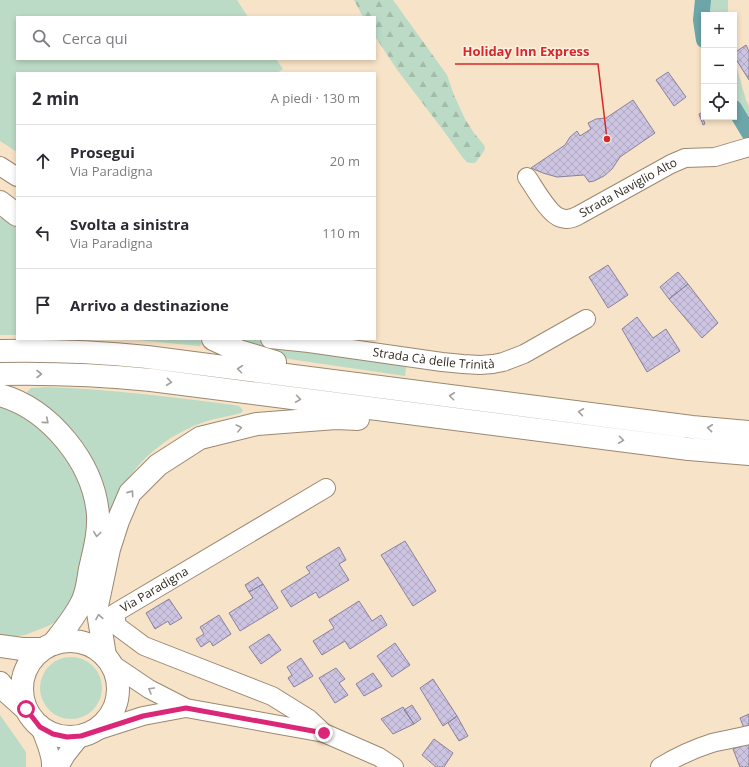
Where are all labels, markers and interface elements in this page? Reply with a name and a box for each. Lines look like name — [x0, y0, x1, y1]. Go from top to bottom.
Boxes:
map controls — [701, 12, 737, 120]
button: + — [701, 12, 737, 48]
search box — [16, 16, 376, 60]
icon: search — [30, 27, 52, 49]
text: Cerca qui — [62, 28, 128, 48]
callout: Holiday Inn Express — [455, 39, 598, 64]
text: Holiday Inn Express — [462, 42, 590, 60]
button: − — [701, 48, 737, 84]
button: locate — [701, 84, 737, 120]
text: 2 min — [32, 87, 79, 110]
text: A piedi · 130 m — [271, 89, 360, 107]
text: Prosegui — [70, 142, 135, 162]
icon: ahead — [32, 150, 54, 172]
text: 20 m — [330, 152, 360, 170]
street label: Strada Naviglio Alto — [576, 153, 679, 221]
text: Via Paradigna — [70, 162, 153, 180]
text: Svolta a sinistra — [70, 214, 189, 234]
icon: left — [32, 222, 54, 244]
text: 110 m — [322, 224, 360, 242]
text: Via Paradigna — [70, 234, 153, 252]
icon: arrive — [32, 294, 54, 316]
text: Arrivo a destinazione — [70, 295, 229, 315]
street label: Strada Cà delle Trinità — [372, 343, 495, 373]
one-way arrow — [237, 364, 243, 373]
one-way arrow — [36, 370, 42, 378]
one-way arrow — [166, 378, 172, 387]
one-way arrow — [449, 392, 455, 401]
one-way arrow — [295, 394, 301, 403]
one-way arrow — [578, 408, 584, 417]
one-way arrow — [41, 416, 48, 423]
one-way arrow — [236, 424, 243, 433]
one-way arrow — [707, 424, 713, 433]
one-way arrow — [618, 435, 624, 444]
one-way arrow — [126, 491, 133, 498]
one-way arrow — [93, 531, 102, 537]
street label: Via Paradigna — [117, 562, 191, 616]
one-way arrow — [95, 614, 104, 620]
one-way arrow — [148, 687, 156, 694]
route start — [17, 700, 35, 718]
route end — [315, 724, 333, 742]

